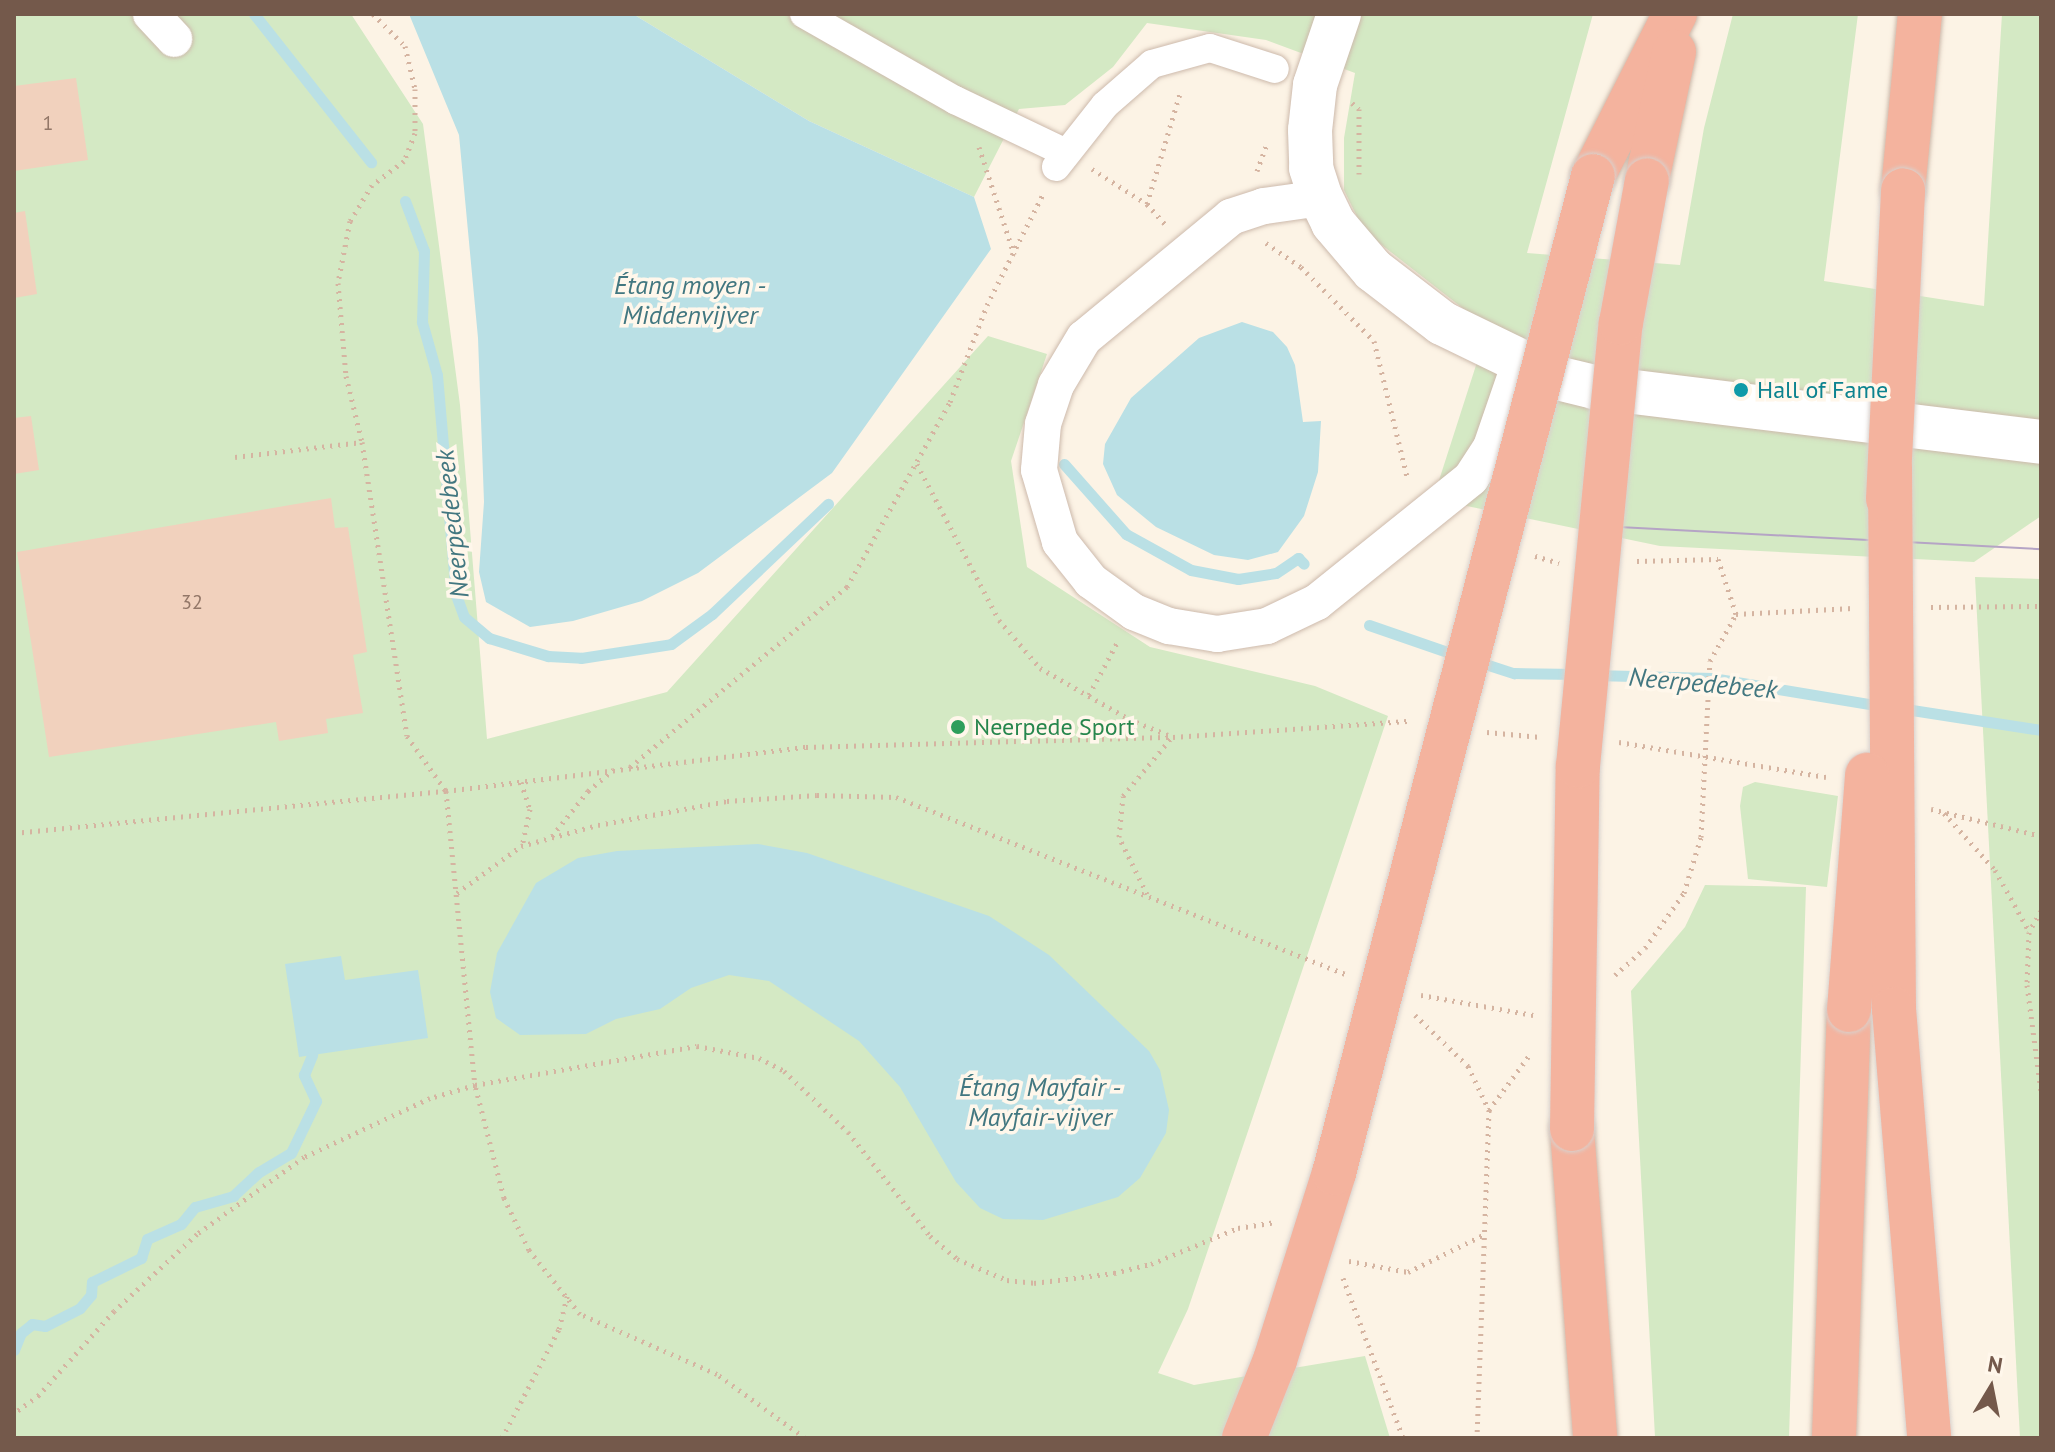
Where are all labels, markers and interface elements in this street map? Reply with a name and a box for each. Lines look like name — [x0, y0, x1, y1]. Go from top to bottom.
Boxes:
house number: 1 — [43, 111, 53, 135]
water label: Étang moyen - Middenvijver — [614, 269, 766, 330]
place label: Hall of Fame — [1757, 376, 1888, 404]
marker: Hall of Fame — [1732, 381, 1750, 399]
water label: Neerpedebeek — [429, 448, 475, 600]
house number: 32 — [181, 590, 203, 614]
water label: Neerpedebeek — [1627, 661, 1779, 705]
place label: Neerpede Sport — [974, 713, 1135, 741]
marker: Neerpede Sport — [949, 718, 967, 736]
water label: Étang Mayfair - Mayfair-vijver — [959, 1071, 1121, 1132]
north arrow — [1951, 1348, 2031, 1428]
text: N — [1986, 1349, 2005, 1379]

